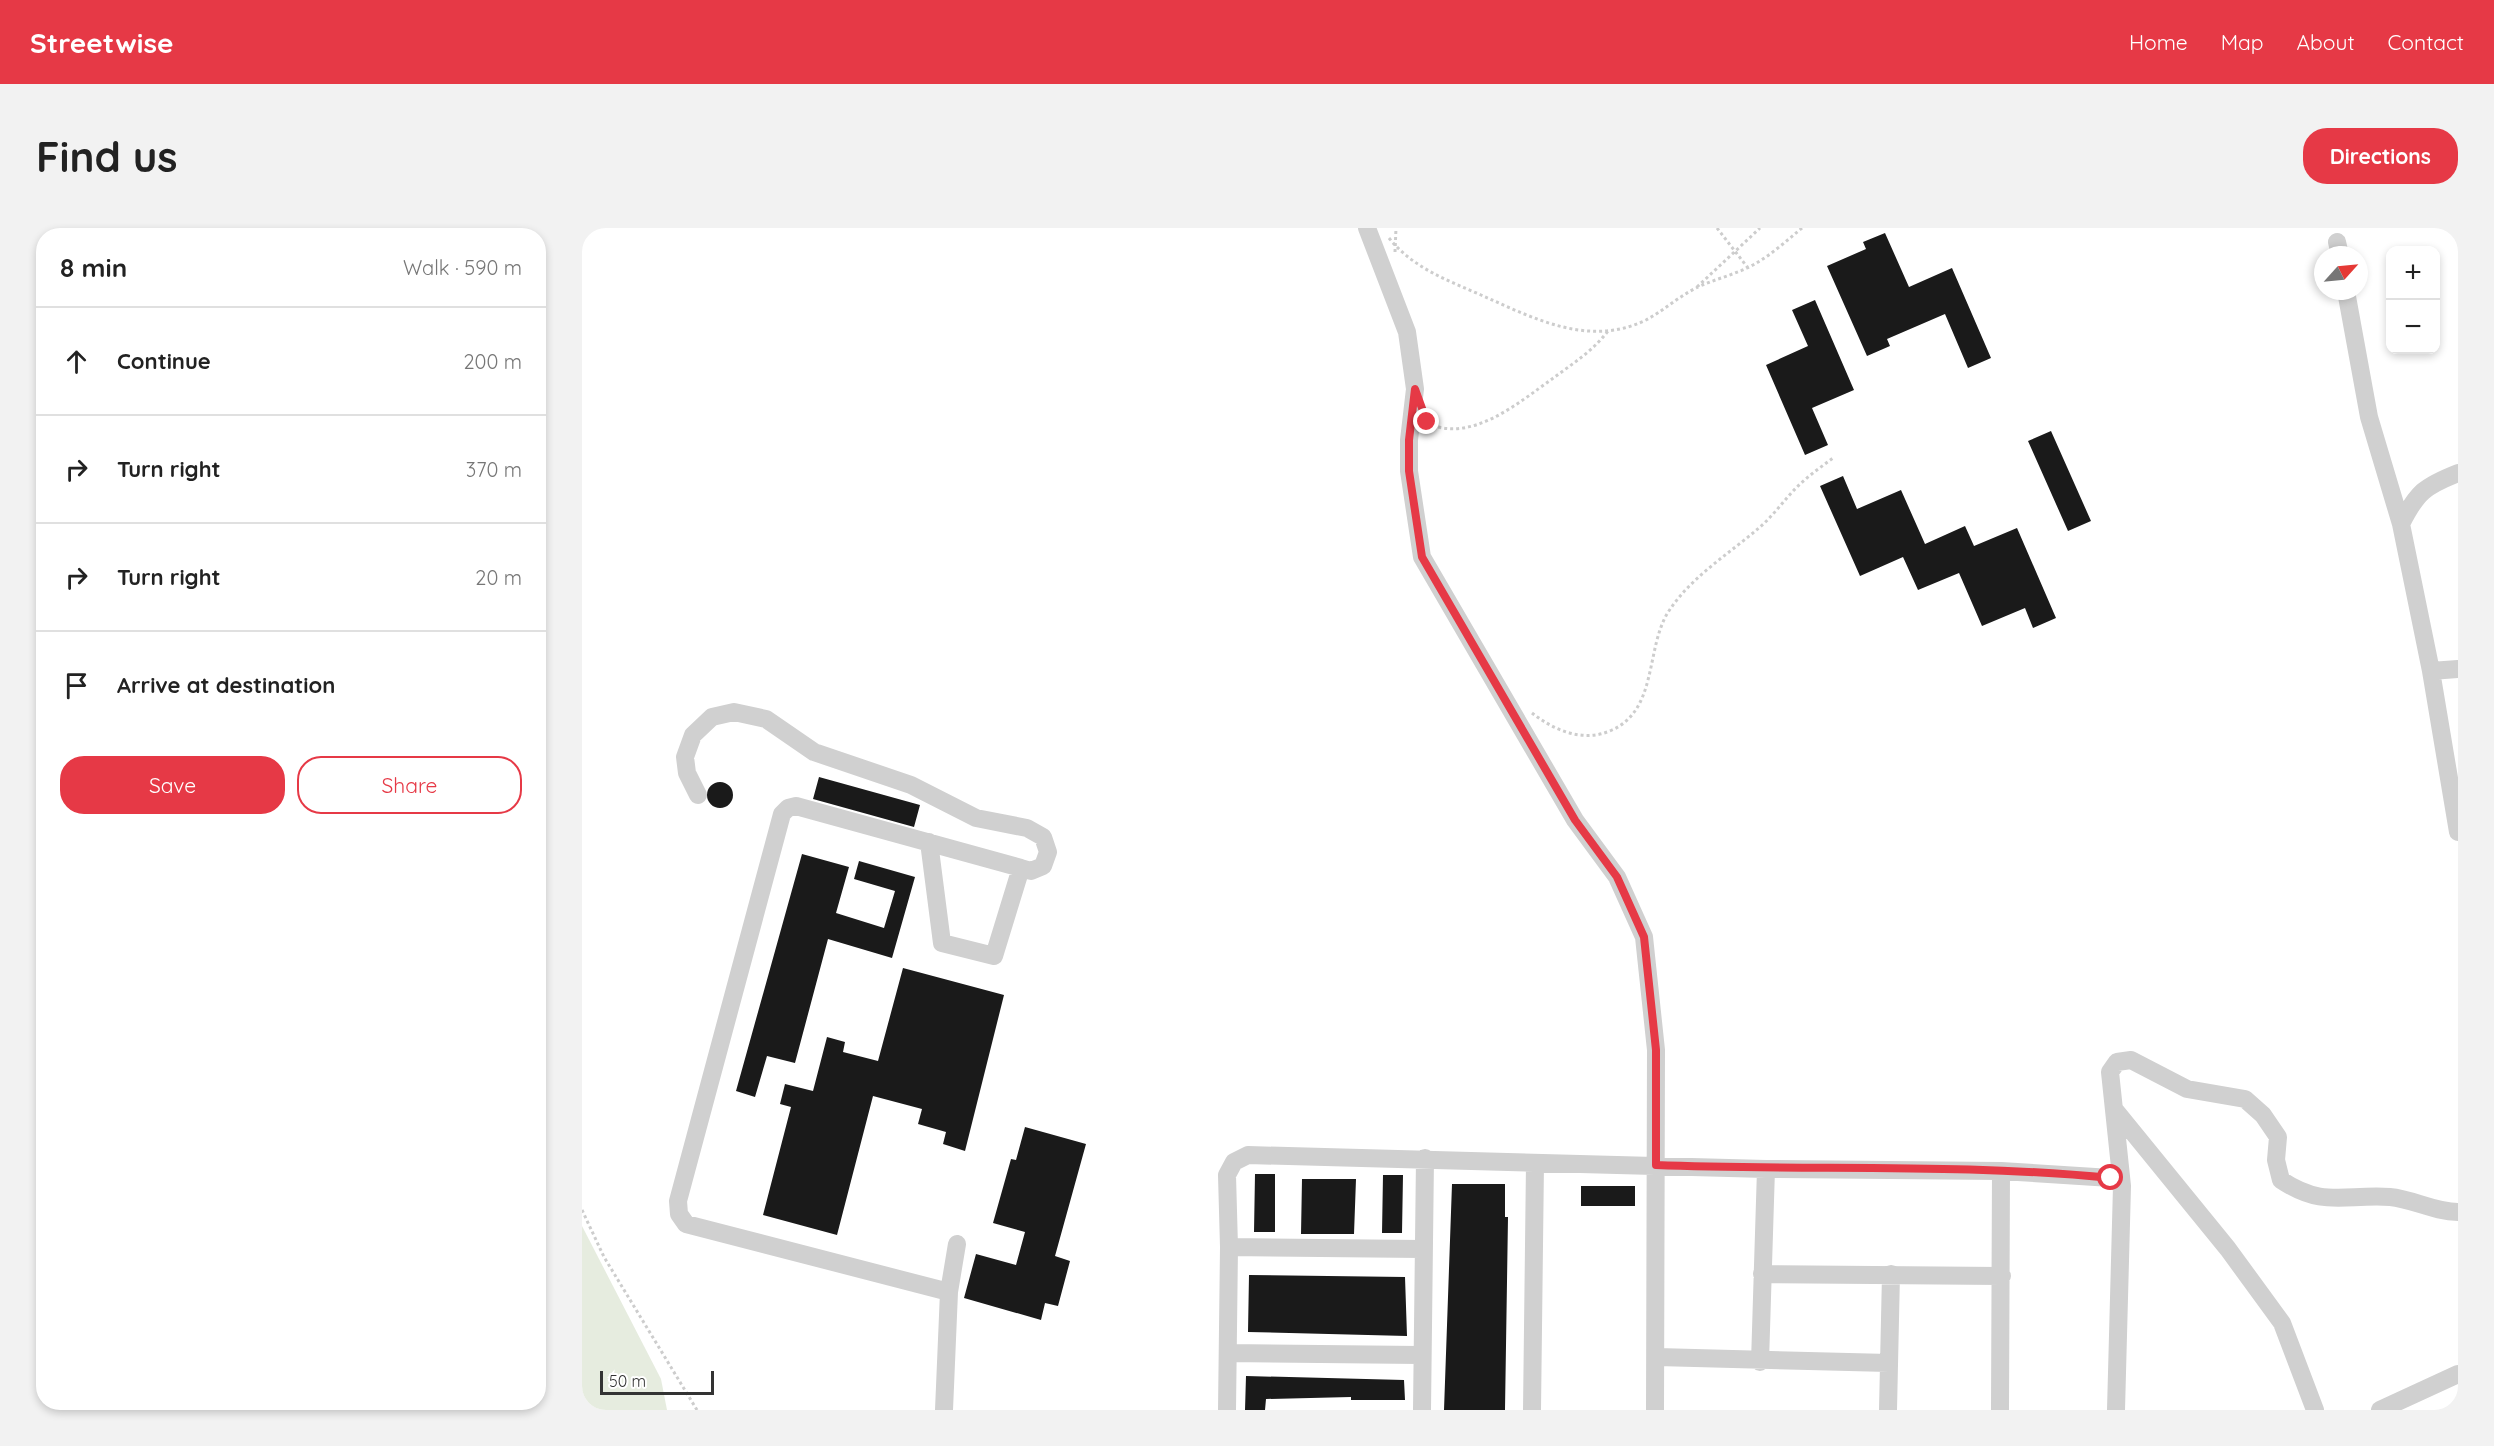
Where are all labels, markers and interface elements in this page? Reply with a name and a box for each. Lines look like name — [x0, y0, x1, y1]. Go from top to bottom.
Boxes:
text: Streetwise — [30, 25, 173, 60]
text: Home — [2129, 29, 2188, 55]
text: Map — [2221, 29, 2264, 55]
text: About — [2297, 29, 2355, 55]
text: Contact — [2388, 29, 2464, 55]
button: Directions — [2303, 128, 2458, 184]
text: Find us — [36, 130, 178, 183]
north arrow — [2314, 246, 2368, 300]
map controls — [2386, 246, 2440, 354]
button: + — [2386, 246, 2440, 300]
text: 8 min — [60, 251, 127, 284]
text: Walk · 590 m — [403, 255, 522, 280]
button: − — [2386, 300, 2440, 354]
icon: ahead — [60, 345, 93, 378]
text: Continue — [117, 347, 211, 375]
text: 200 m — [463, 349, 522, 374]
route end — [1413, 408, 1439, 434]
icon: right — [60, 453, 93, 486]
text: Turn right — [117, 455, 221, 483]
text: 370 m — [466, 457, 522, 482]
icon: right — [60, 561, 93, 594]
text: Turn right — [117, 563, 221, 591]
text: 20 m — [475, 565, 522, 590]
icon: arrive — [60, 669, 93, 702]
text: Arrive at destination — [117, 671, 335, 699]
button: Save — [60, 756, 285, 814]
button: Share — [297, 756, 522, 814]
route start — [2097, 1164, 2123, 1190]
scale bar — [600, 1368, 714, 1396]
text: 50 m — [609, 1371, 646, 1391]

